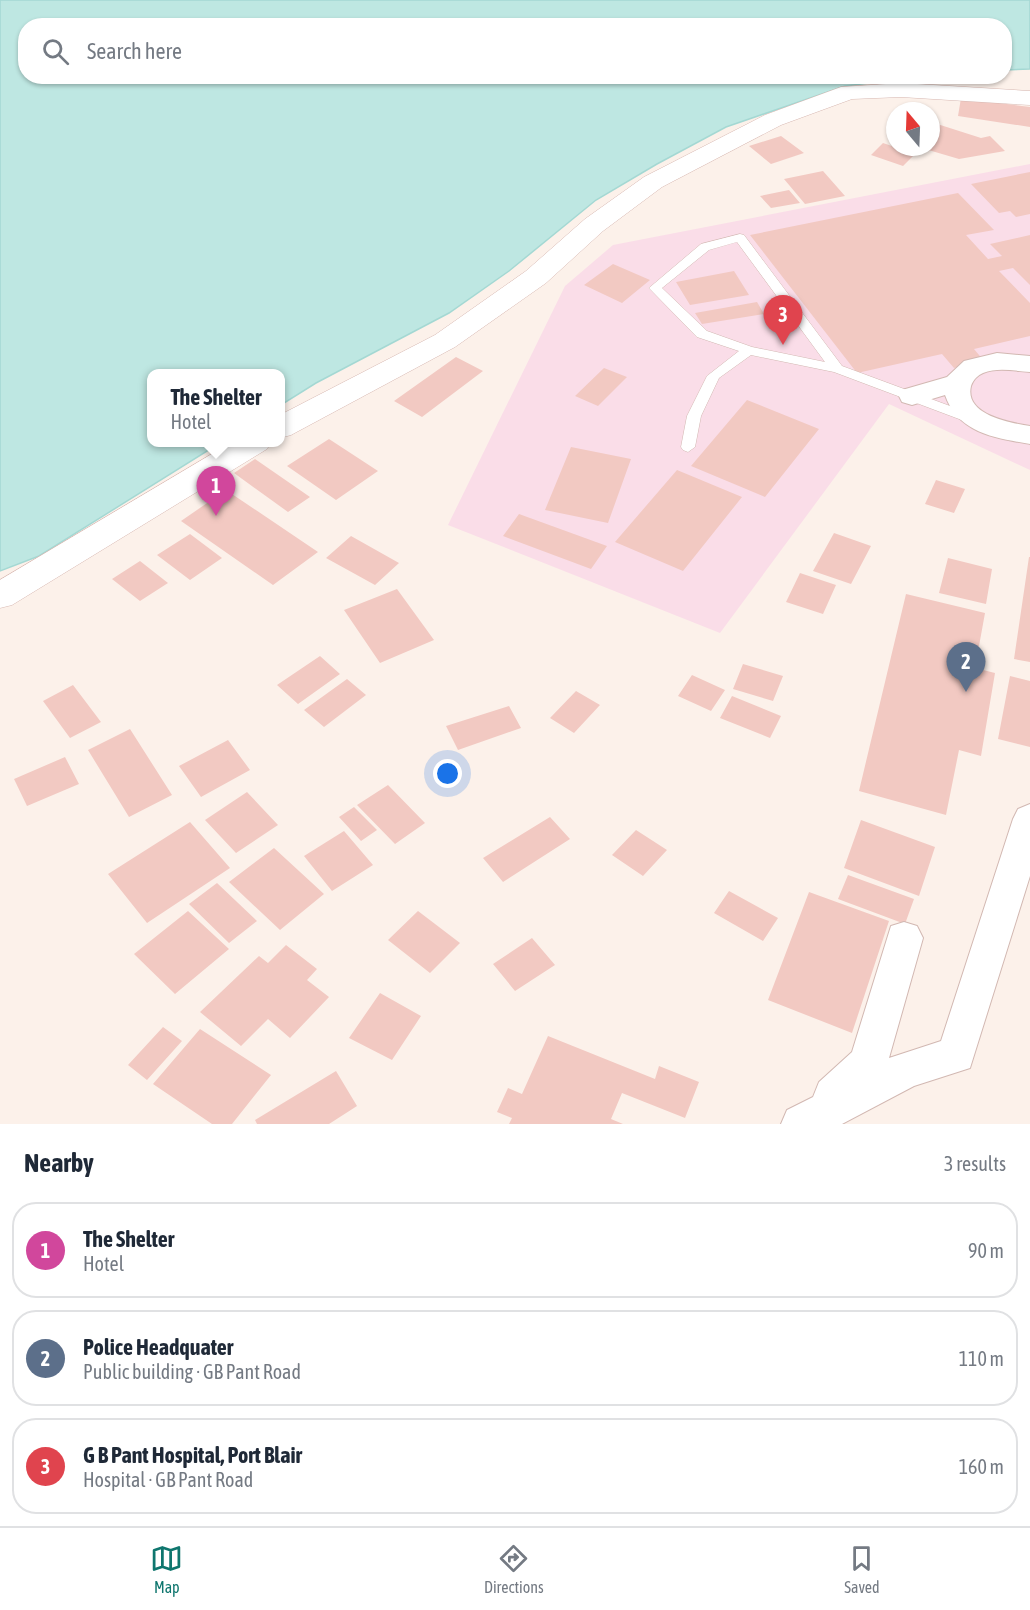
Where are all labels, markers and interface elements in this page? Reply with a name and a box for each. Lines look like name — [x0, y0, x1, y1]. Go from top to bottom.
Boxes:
search box — [18, 18, 1012, 84]
icon: search — [39, 35, 72, 68]
text: Search here — [87, 38, 182, 64]
north arrow — [886, 102, 940, 156]
pin: 3 — [764, 296, 802, 345]
popup — [147, 369, 285, 447]
text: The Shelter — [170, 384, 262, 410]
text: Hotel — [170, 410, 211, 433]
pin: 1 — [196, 466, 236, 516]
pin: 2 — [946, 642, 986, 692]
your location — [433, 759, 462, 788]
text: Nearby — [24, 1148, 94, 1178]
text: 3 results — [944, 1152, 1006, 1175]
text: The Shelter — [83, 1226, 174, 1252]
text: 1 — [41, 1239, 50, 1262]
text: 90 m — [968, 1239, 1004, 1262]
text: Hotel — [83, 1252, 124, 1275]
text: Police Headquater — [83, 1334, 233, 1360]
text: 2 — [41, 1347, 50, 1370]
text: 110 m — [959, 1347, 1004, 1370]
text: Public building · GB Pant Road — [83, 1360, 301, 1383]
text: G B Pant Hospital, Port Blair — [83, 1442, 302, 1468]
text: 3 — [41, 1455, 50, 1478]
text: 160 m — [959, 1455, 1004, 1478]
text: Hospital · GB Pant Road — [83, 1468, 253, 1491]
tab: Map — [150, 1542, 183, 1596]
tab: Directions — [484, 1542, 544, 1596]
tab: Saved — [844, 1542, 880, 1596]

